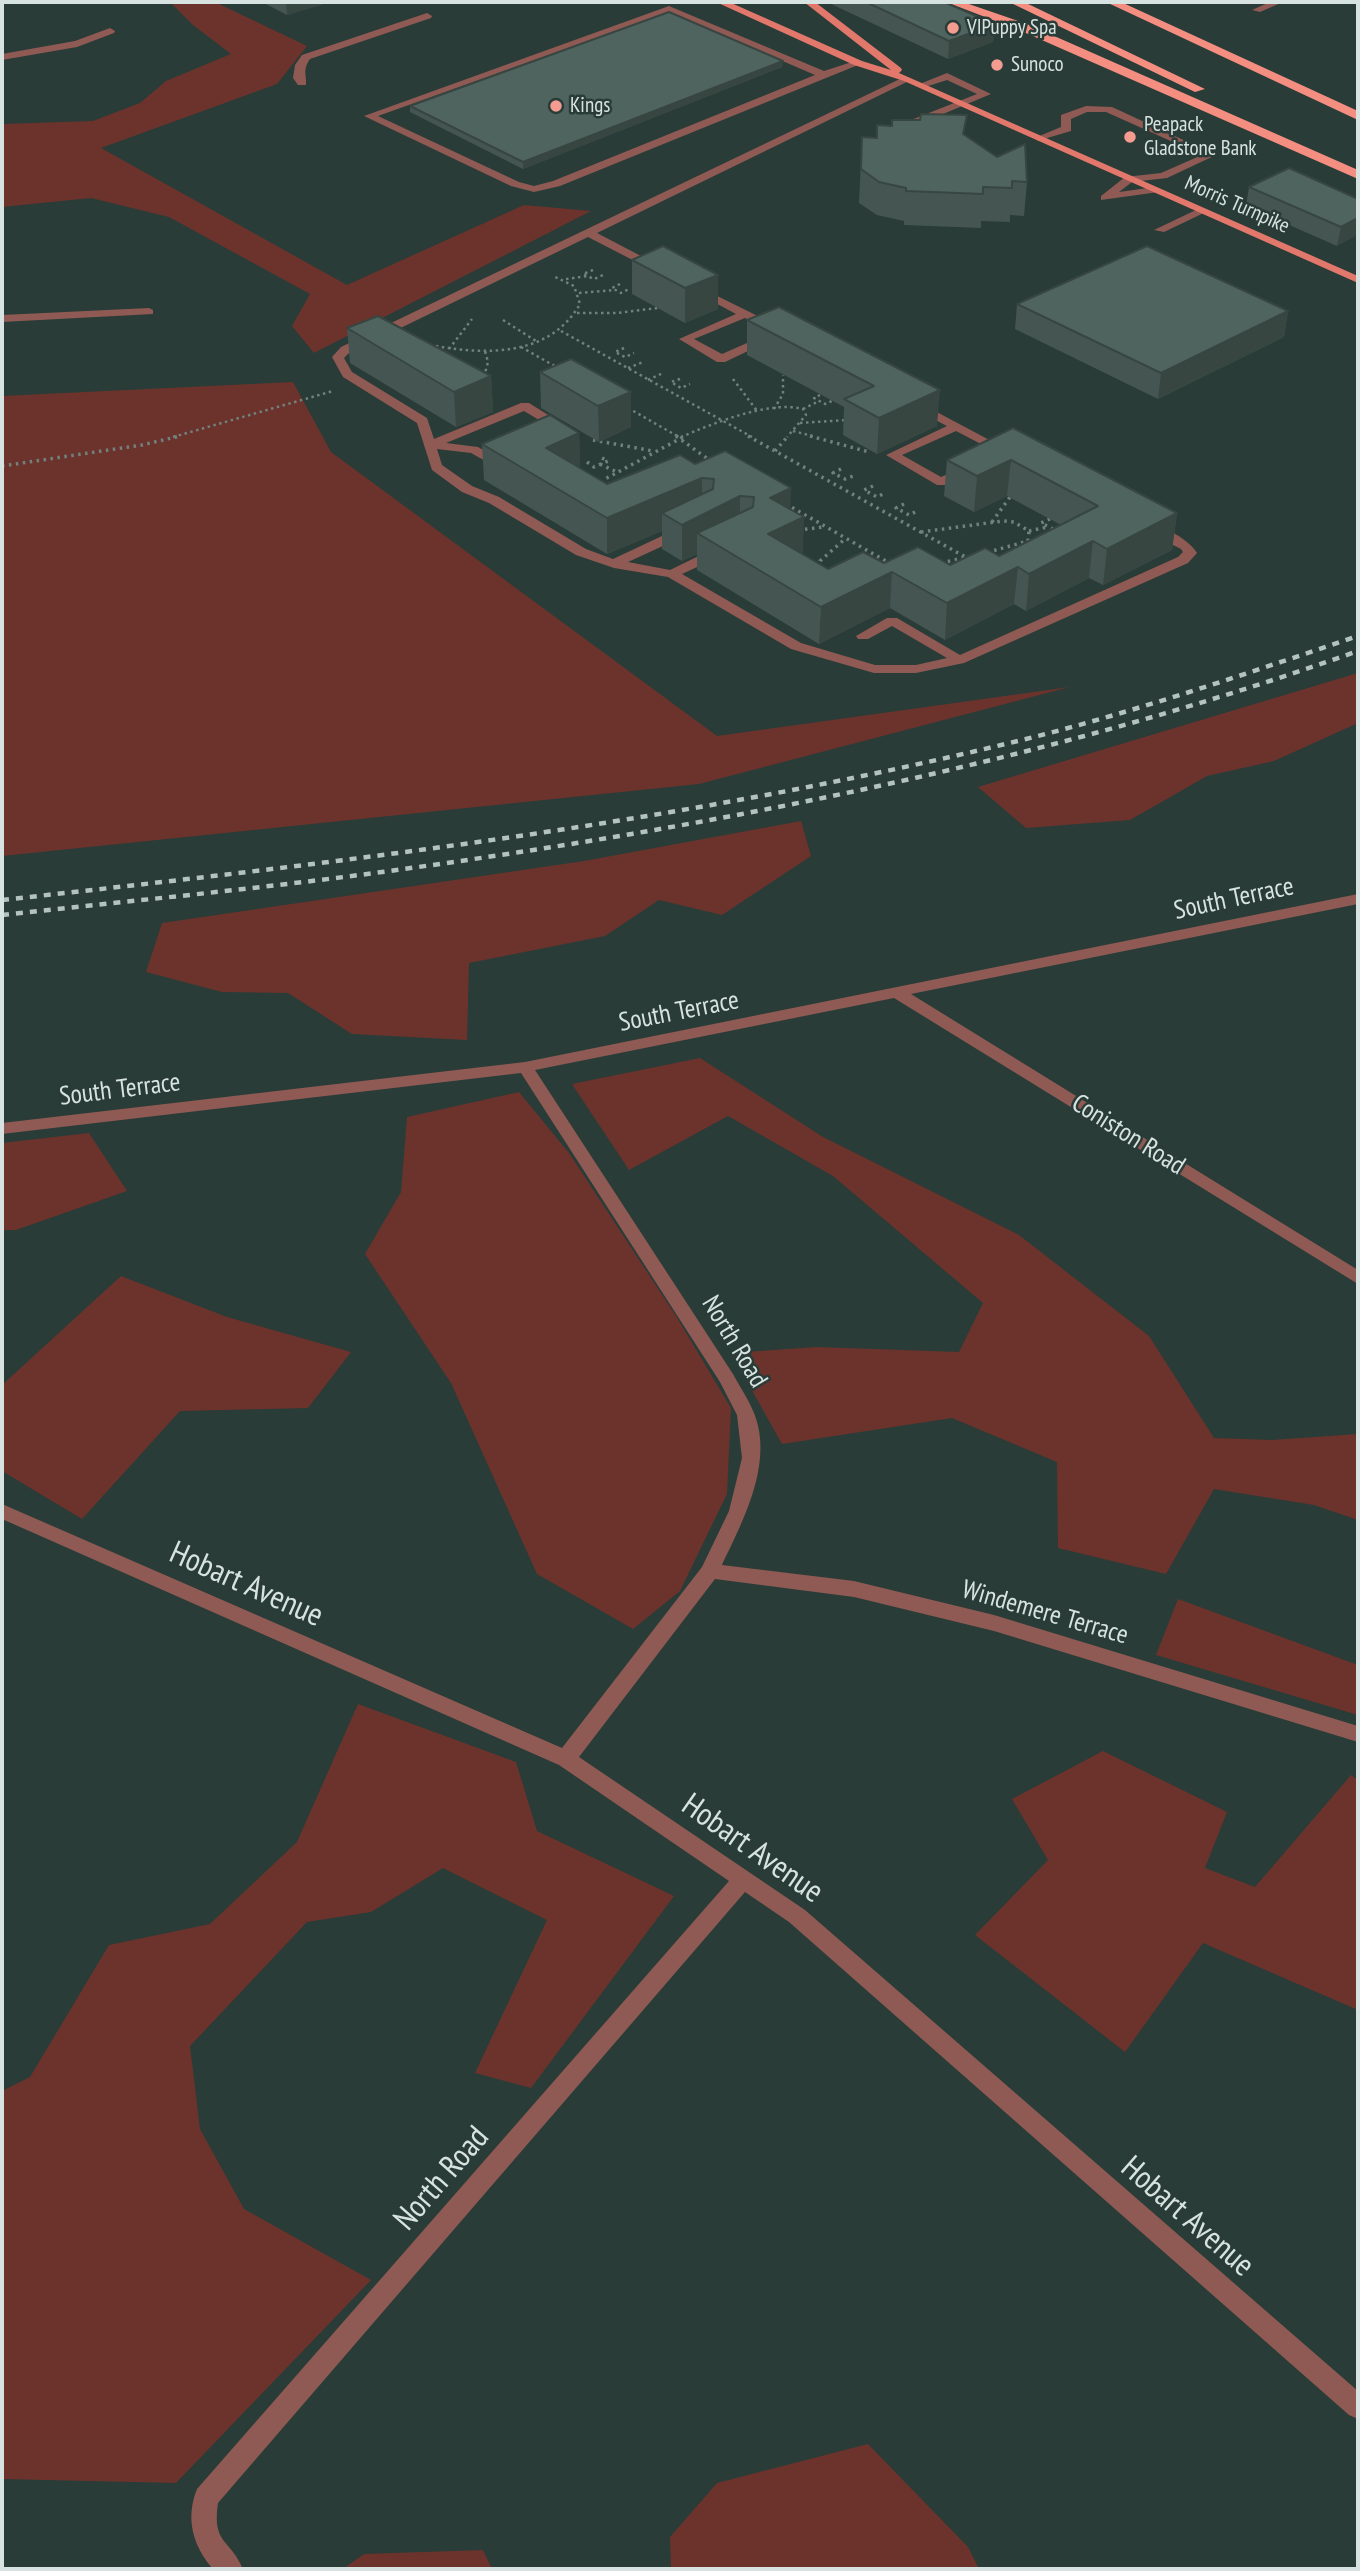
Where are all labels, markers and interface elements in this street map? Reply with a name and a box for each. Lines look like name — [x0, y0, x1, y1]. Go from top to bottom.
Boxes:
place label: VIPuppy Spa — [967, 15, 1057, 41]
marker: VIPuppy Spa — [945, 20, 961, 36]
place label: Sunoco — [1011, 52, 1064, 78]
marker: Sunoco — [989, 57, 1005, 73]
place label: Kings — [570, 93, 610, 119]
marker: Kings — [548, 98, 564, 114]
place label: Peapack Gladstone Bank — [1144, 112, 1256, 162]
marker: Peapack Gladstone Bank — [1122, 129, 1138, 145]
street label: Morris Turnpike — [1181, 171, 1293, 239]
street label: South Terrace — [1171, 871, 1297, 927]
street label: South Terrace — [616, 985, 742, 1039]
street label: South Terrace — [58, 1067, 182, 1113]
street label: Coniston Road — [1066, 1088, 1190, 1182]
street label: North Road — [695, 1290, 773, 1394]
street label: Hobart Avenue — [163, 1534, 329, 1636]
street label: Windemere Terrace — [958, 1574, 1132, 1652]
street label: Hobart Avenue — [674, 1786, 830, 1912]
street label: North Road — [387, 2119, 497, 2239]
street label: Hobart Avenue — [1113, 2149, 1261, 2285]

